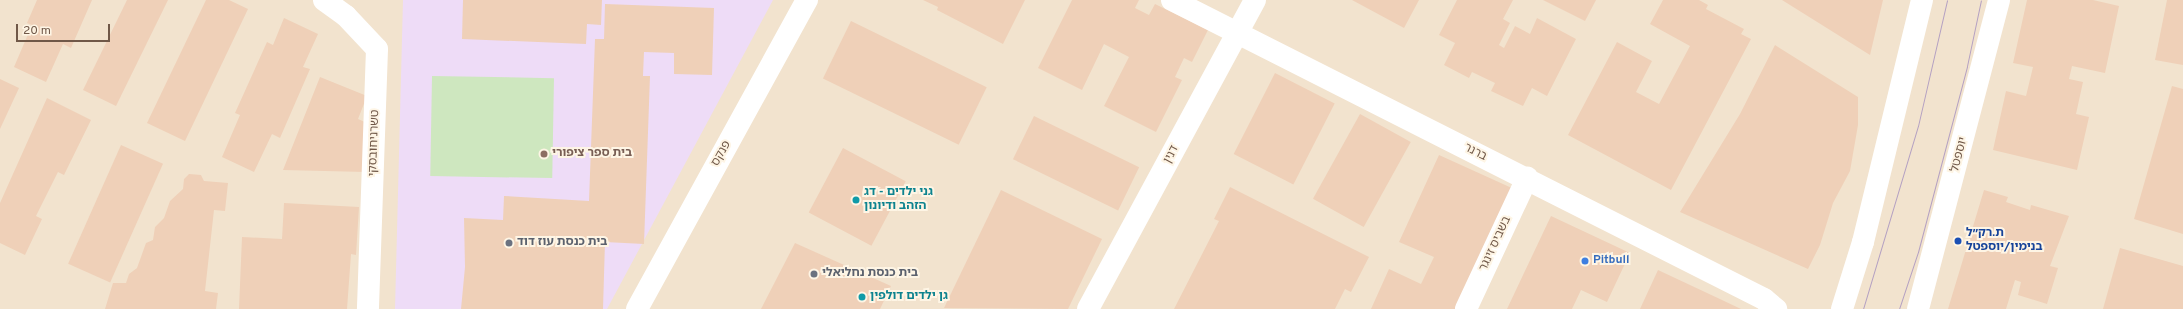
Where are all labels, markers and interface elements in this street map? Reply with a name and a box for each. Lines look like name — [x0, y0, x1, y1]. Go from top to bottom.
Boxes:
scale bar — [18, 16, 112, 42]
text: 20 m — [23, 23, 51, 39]
street label: טשרניחובסקי — [367, 109, 383, 177]
street label: יוספטל — [1948, 136, 1972, 174]
street label: פנקס — [709, 139, 735, 169]
street label: ברנר — [1461, 141, 1489, 165]
street label: דנין — [1161, 144, 1183, 166]
place label: בית ספר ציפורי — [552, 147, 632, 161]
marker: בית ספר ציפורי — [539, 149, 549, 159]
place label: גני ילדים - דג הזהב ודיונון — [864, 186, 933, 214]
marker: גני ילדים - דג הזהב ודיונון — [851, 195, 861, 205]
street label: בשביס זינגר — [1477, 214, 1515, 274]
place label: ת.רק״ל בנימין/יוספטל — [1966, 227, 2043, 255]
place label: בית כנסת עוז דוד — [517, 236, 607, 250]
marker: ת.רק״ל בנימין/יוספטל — [1953, 236, 1963, 246]
marker: בית כנסת עוז דוד — [504, 238, 514, 248]
place label: Pitbull — [1593, 254, 1630, 268]
marker: Pitbull — [1580, 256, 1590, 266]
place label: בית כנסת נחליאלי — [822, 267, 918, 281]
marker: בית כנסת נחליאלי — [809, 269, 819, 279]
place label: גן ילדים דולפין — [870, 290, 948, 304]
marker: גן ילדים דולפין — [857, 292, 867, 302]

